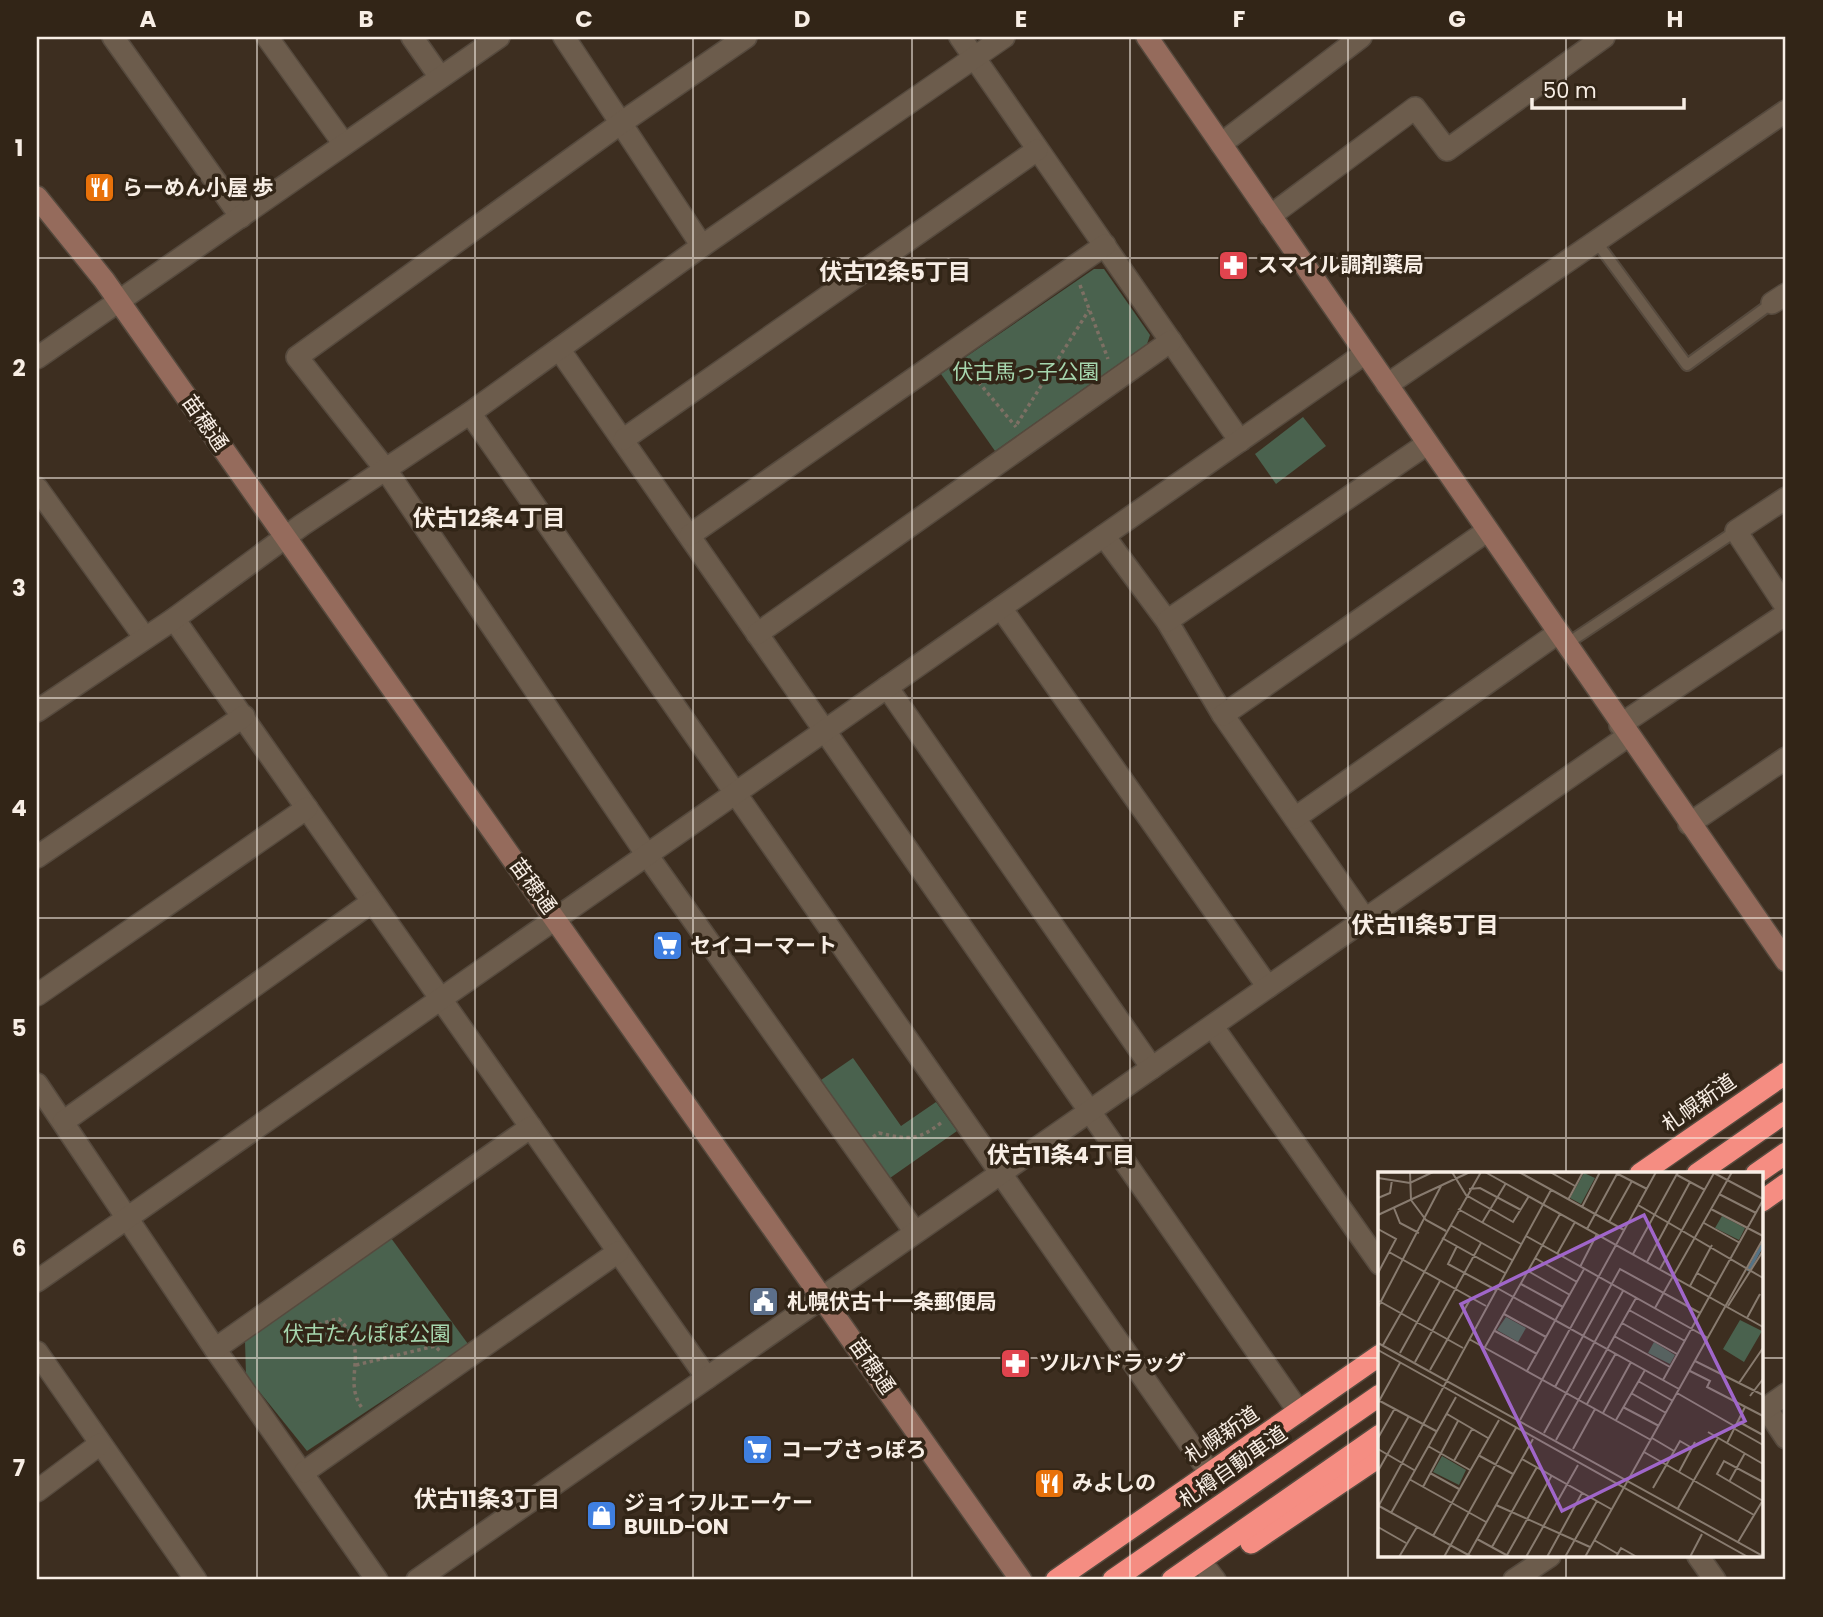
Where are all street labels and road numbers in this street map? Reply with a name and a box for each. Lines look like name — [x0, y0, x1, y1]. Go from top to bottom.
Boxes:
street label: 苗穂通 — [175, 389, 235, 457]
street label: 苗穂通 — [503, 852, 564, 920]
street label: 札幌新道 — [1656, 1067, 1741, 1139]
street label: 苗穂通 — [842, 1332, 902, 1400]
street label: 札幌新道 — [1179, 1399, 1265, 1470]
street label: 札樽自動車道 — [1173, 1419, 1293, 1515]

